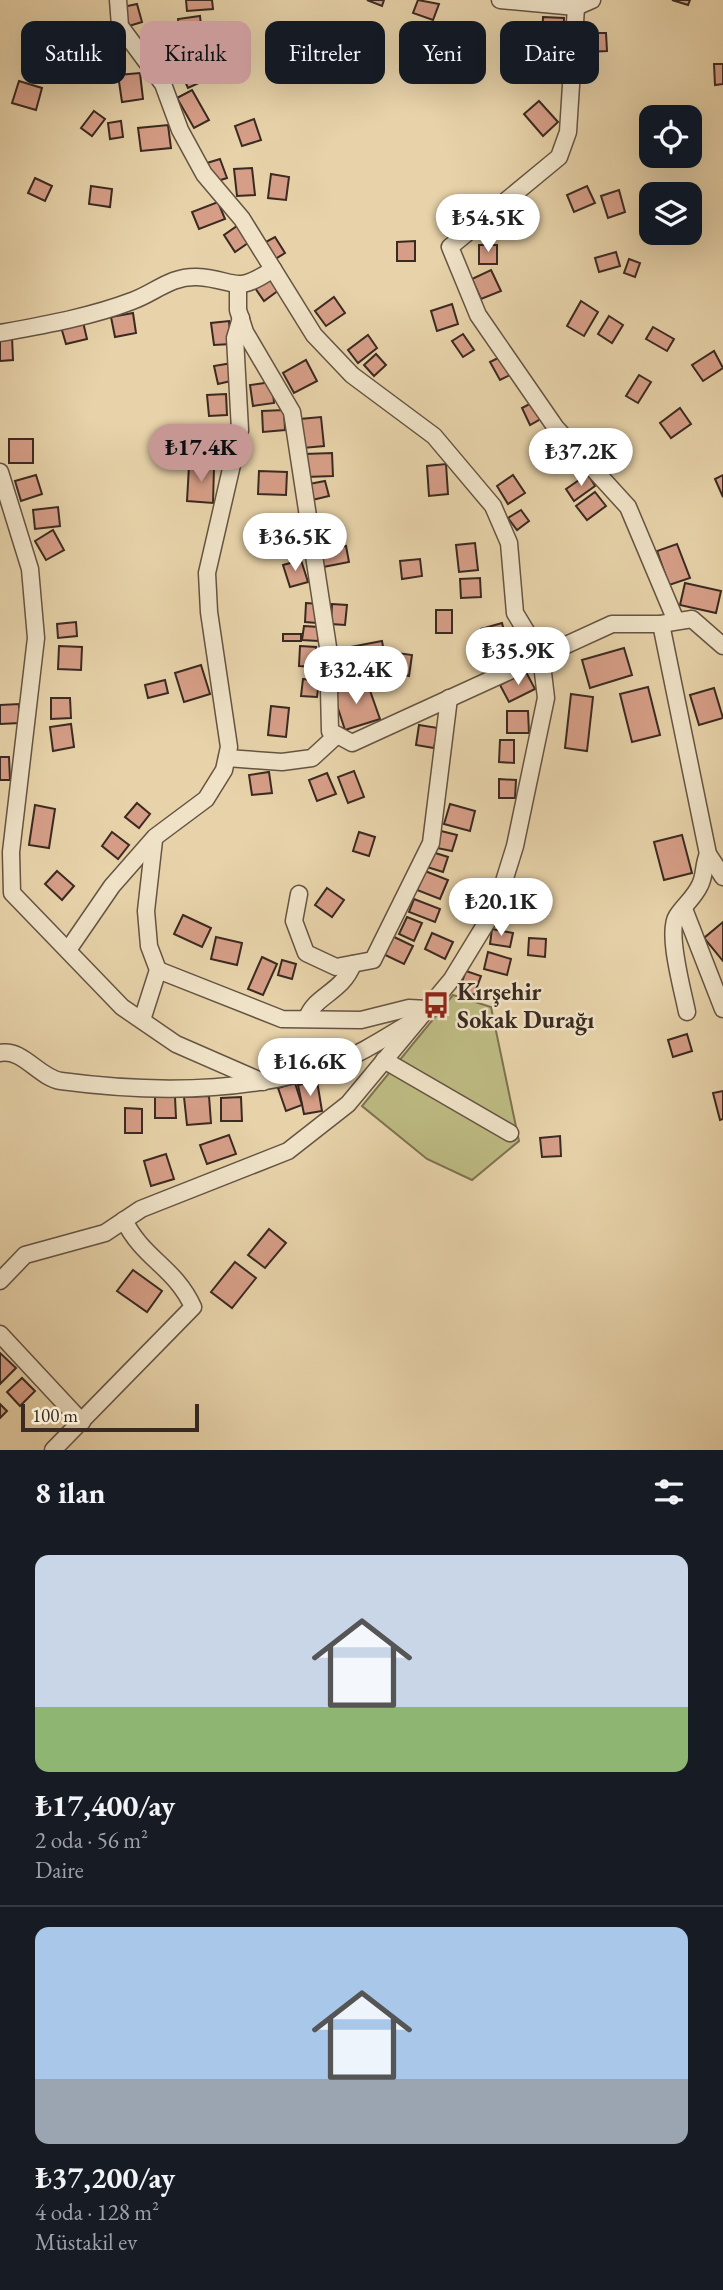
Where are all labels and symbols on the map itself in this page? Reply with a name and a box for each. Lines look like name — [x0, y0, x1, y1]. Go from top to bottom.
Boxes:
pin: ₺54.5K — [431, 194, 545, 254]
pin: ₺17.4K — [144, 424, 258, 484]
pin: ₺37.2K — [524, 428, 638, 488]
pin: ₺36.5K — [238, 514, 352, 573]
pin: ₺35.9K — [461, 628, 575, 687]
pin: ₺32.4K — [299, 646, 413, 706]
pin: ₺20.1K — [444, 878, 558, 938]
place label: Kırşehir Sokak Durağı — [457, 976, 594, 1036]
bus stop icon: Kırşehir Sokak Durağı — [421, 990, 451, 1020]
pin: ₺16.6K — [253, 1038, 367, 1098]
scale bar — [21, 1401, 200, 1433]

